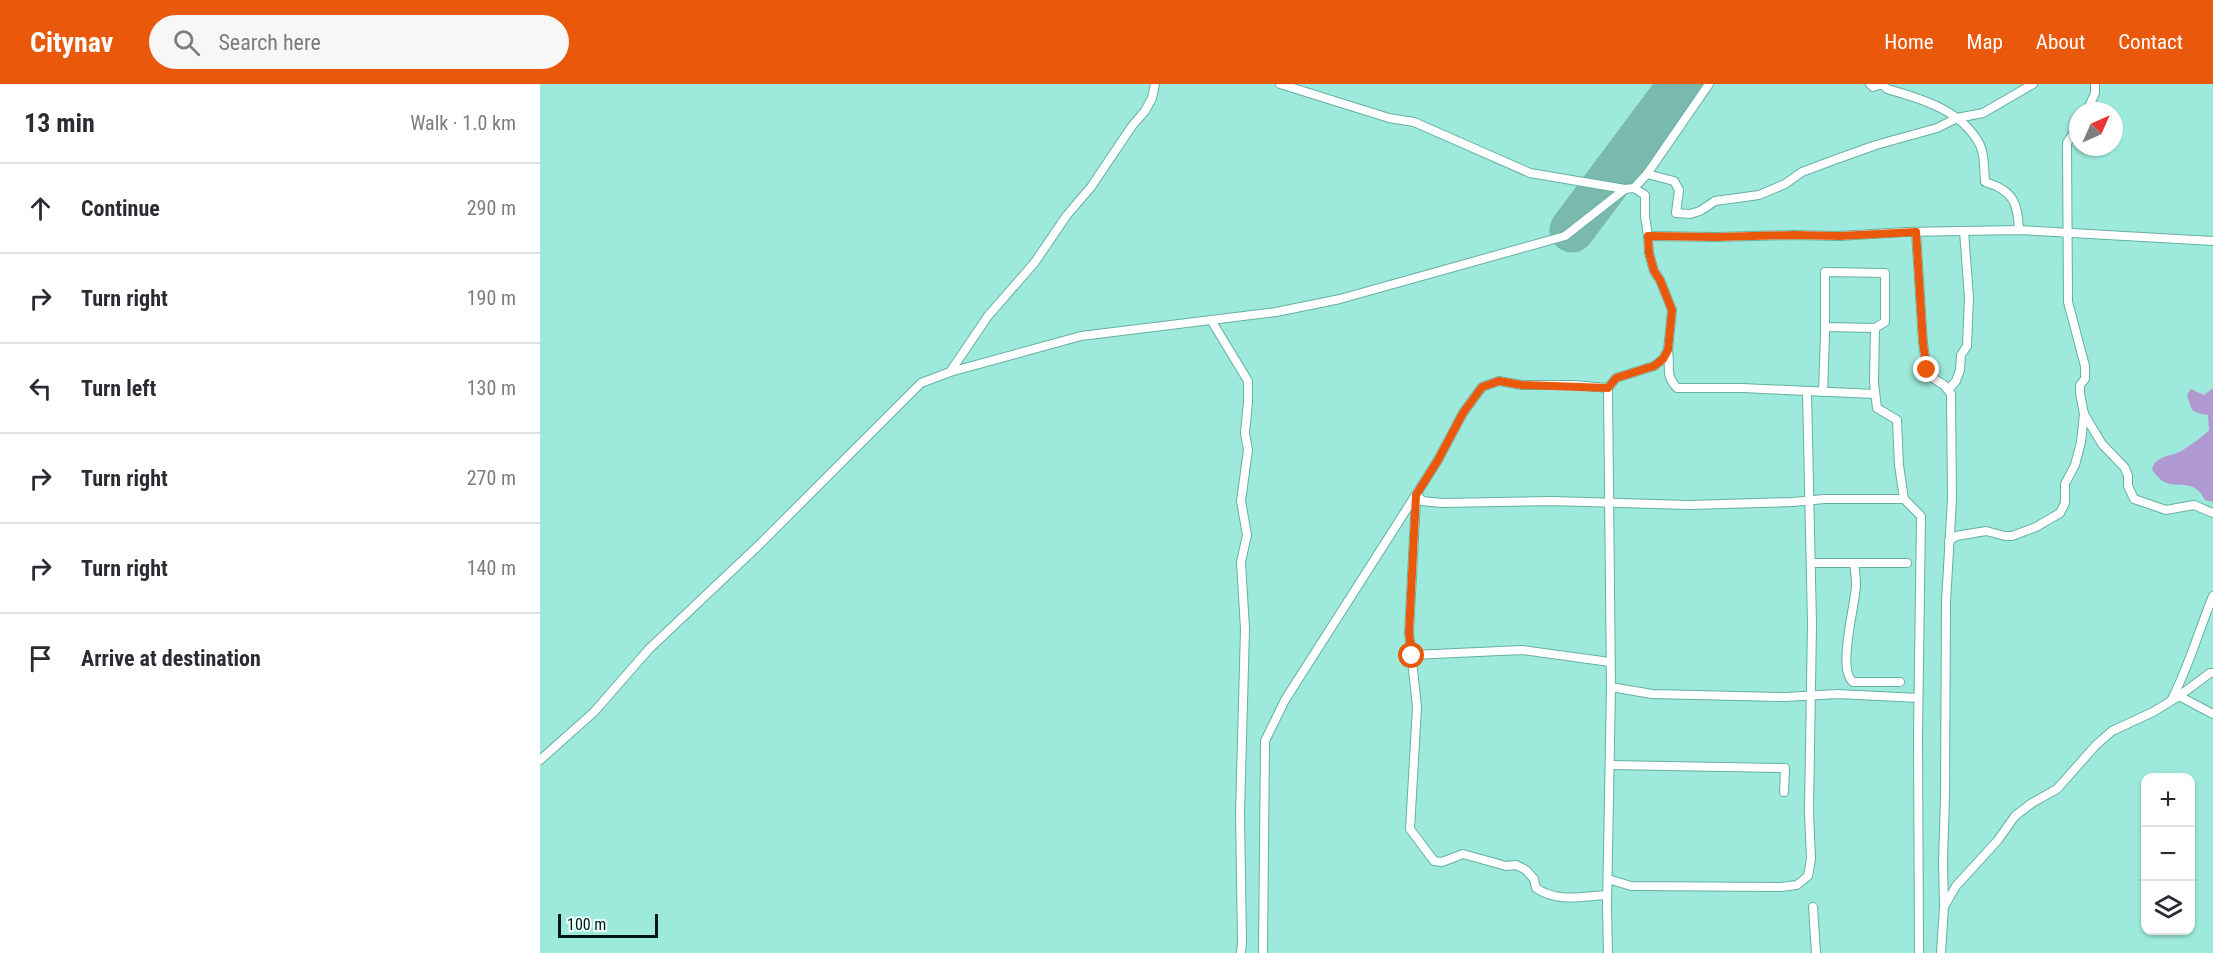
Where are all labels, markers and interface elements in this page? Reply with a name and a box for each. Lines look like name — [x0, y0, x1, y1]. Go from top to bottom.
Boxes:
search box — [149, 15, 569, 69]
text: Citynav — [30, 26, 113, 59]
icon: search — [170, 26, 203, 59]
text: Search here — [218, 30, 321, 55]
text: Home — [1884, 30, 1934, 54]
text: Map — [1967, 30, 2003, 54]
text: About — [2036, 30, 2085, 54]
text: Contact — [2118, 30, 2183, 54]
north arrow — [2069, 102, 2123, 156]
text: 13 min — [24, 108, 95, 138]
text: Walk · 1.0 km — [410, 111, 516, 135]
icon: ahead — [24, 192, 57, 225]
text: Continue — [81, 196, 160, 221]
text: 290 m — [467, 196, 516, 220]
icon: right — [24, 282, 57, 315]
text: Turn right — [81, 286, 168, 311]
text: 190 m — [467, 286, 516, 310]
route end — [1913, 356, 1939, 382]
icon: left — [24, 372, 57, 405]
text: Turn left — [81, 376, 156, 401]
text: 130 m — [467, 376, 516, 400]
icon: right — [24, 462, 57, 495]
text: Turn right — [81, 466, 168, 491]
text: 270 m — [467, 466, 516, 490]
icon: right — [24, 552, 57, 585]
text: Turn right — [81, 556, 168, 581]
text: 140 m — [467, 556, 516, 580]
icon: arrive — [24, 642, 57, 675]
route start — [1398, 642, 1424, 668]
text: Arrive at destination — [81, 646, 261, 671]
map controls — [2141, 773, 2195, 935]
button: + — [2141, 773, 2195, 827]
button: − — [2141, 827, 2195, 881]
button: layers — [2141, 881, 2195, 935]
scale bar — [558, 911, 658, 938]
text: 100 m — [567, 915, 606, 934]

